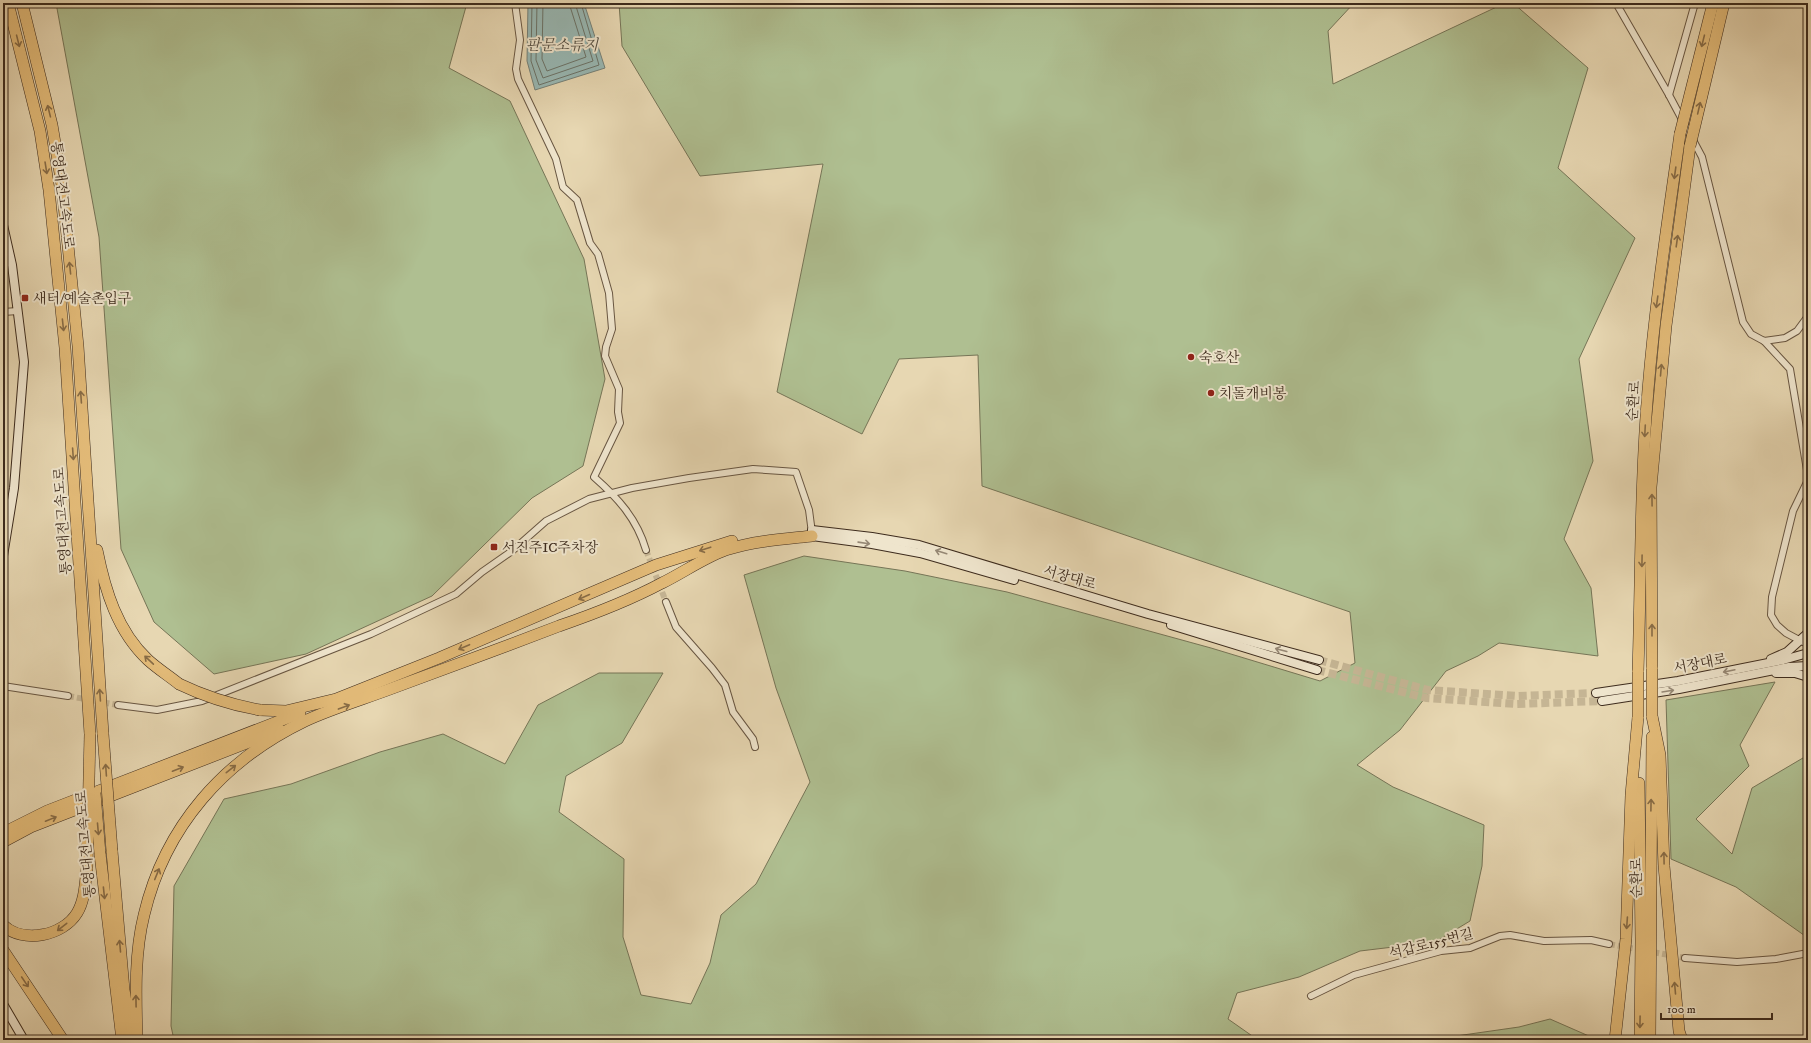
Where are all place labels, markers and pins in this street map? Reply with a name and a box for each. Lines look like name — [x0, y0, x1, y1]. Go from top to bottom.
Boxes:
place label: 새터/예술촌입구 — [33, 290, 132, 308]
marker: 새터/예술촌입구 — [20, 293, 30, 303]
place label: 숙호산 — [1199, 349, 1240, 367]
marker: 숙호산 — [1186, 352, 1196, 362]
place label: 치돌개비봉 — [1219, 385, 1287, 403]
marker: 치돌개비봉 — [1206, 388, 1216, 398]
place label: 서진주IC주차장 — [502, 539, 599, 557]
marker: 서진주IC주차장 — [489, 542, 499, 552]

